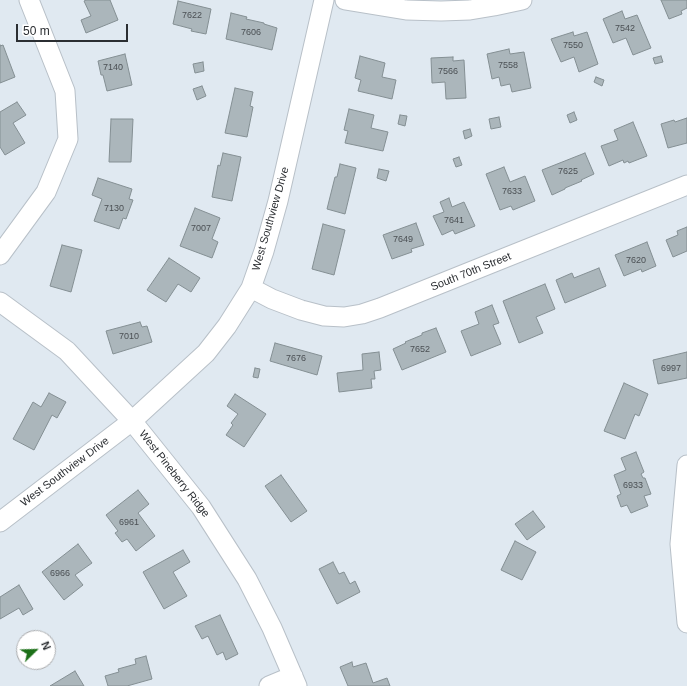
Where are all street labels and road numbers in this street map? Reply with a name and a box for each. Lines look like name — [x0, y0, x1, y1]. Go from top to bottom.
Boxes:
street label: West Southview Drive — [250, 166, 292, 272]
street label: South 70th Street — [429, 250, 513, 294]
street label: West Pineberry Ridge — [136, 428, 212, 520]
street label: West Southview Drive — [18, 434, 112, 510]

